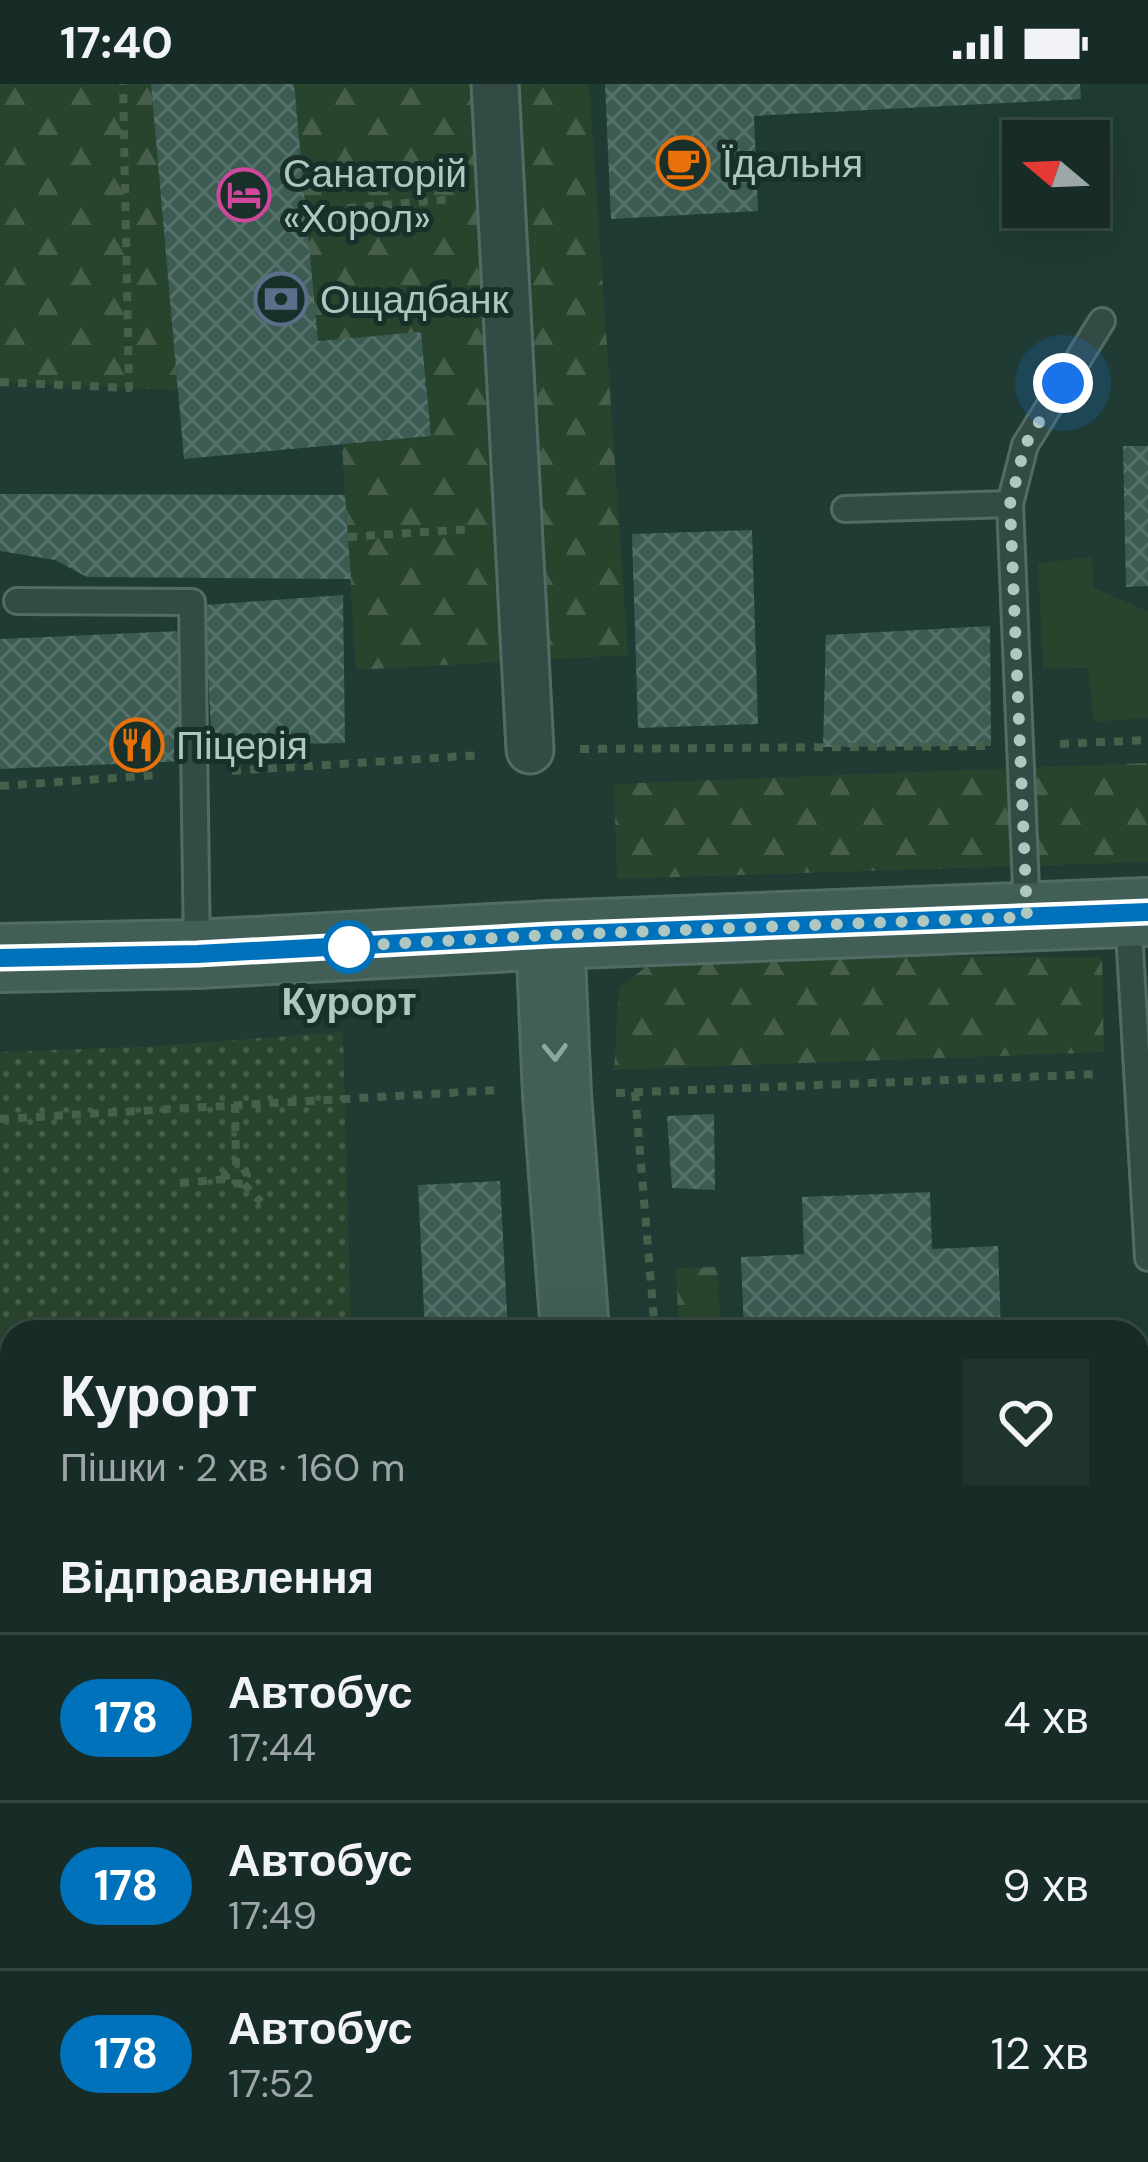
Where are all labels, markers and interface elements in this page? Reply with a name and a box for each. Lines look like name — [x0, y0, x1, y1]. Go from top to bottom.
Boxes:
text: 17:40 — [60, 13, 173, 72]
north arrow — [1002, 120, 1110, 228]
map controls — [1002, 120, 1110, 228]
cafe icon: Їдальня — [655, 135, 711, 191]
place label: Їдальня — [722, 138, 863, 189]
place label: Санаторій «Хорол» — [283, 148, 467, 244]
hotel icon: Санаторій «Хорол» — [216, 167, 272, 223]
bank icon: Ощадбанк — [253, 271, 309, 327]
place label: Ощадбанк — [320, 274, 510, 325]
your location — [1033, 353, 1093, 413]
restaurant icon: Піцерія — [109, 717, 165, 773]
place label: Піцерія — [176, 720, 308, 771]
marker: Курорт — [324, 922, 374, 972]
place label: Курорт — [281, 976, 417, 1027]
one-way arrow — [542, 1043, 568, 1062]
text: Курорт — [60, 1359, 257, 1434]
button: heart — [963, 1359, 1089, 1485]
text: Пішки · 2 хв · 160 m — [60, 1442, 405, 1493]
text: Відправлення — [60, 1548, 374, 1607]
text: Автобус — [228, 1663, 413, 1722]
text: 4 хв — [1003, 1688, 1089, 1747]
text: 178 — [94, 1690, 158, 1745]
text: 17:44 — [228, 1722, 316, 1773]
text: Автобус — [228, 1831, 413, 1890]
text: 9 хв — [1002, 1856, 1089, 1915]
text: 178 — [94, 1858, 158, 1913]
text: 17:49 — [228, 1890, 317, 1941]
text: Автобус — [228, 1999, 413, 2058]
text: 12 хв — [991, 2024, 1089, 2083]
text: 178 — [94, 2026, 158, 2081]
text: 17:52 — [228, 2058, 314, 2109]

